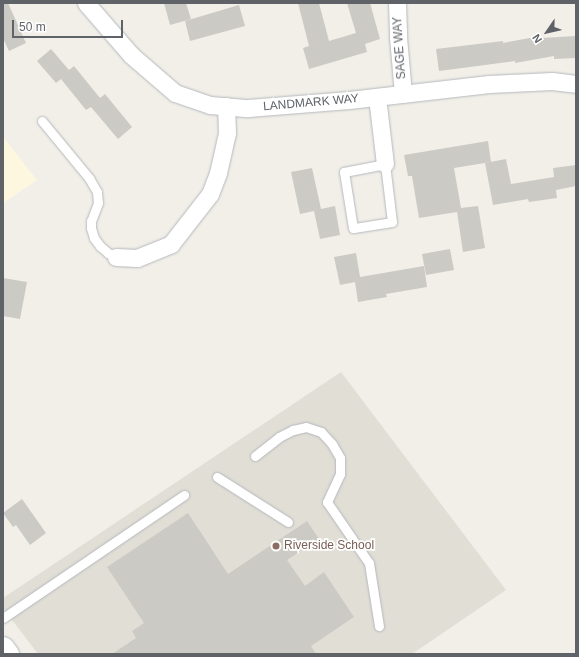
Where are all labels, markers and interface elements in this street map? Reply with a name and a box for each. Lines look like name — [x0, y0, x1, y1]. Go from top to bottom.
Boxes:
scale bar — [14, 12, 125, 38]
north arrow — [527, 12, 567, 52]
street label: SAGE WAY — [391, 16, 409, 80]
text: 50 m — [19, 20, 46, 34]
text: N — [530, 32, 544, 45]
street label: LANDMARK WAY — [263, 92, 359, 114]
place label: Riverside School — [284, 539, 374, 553]
marker: Riverside School — [271, 541, 281, 551]

